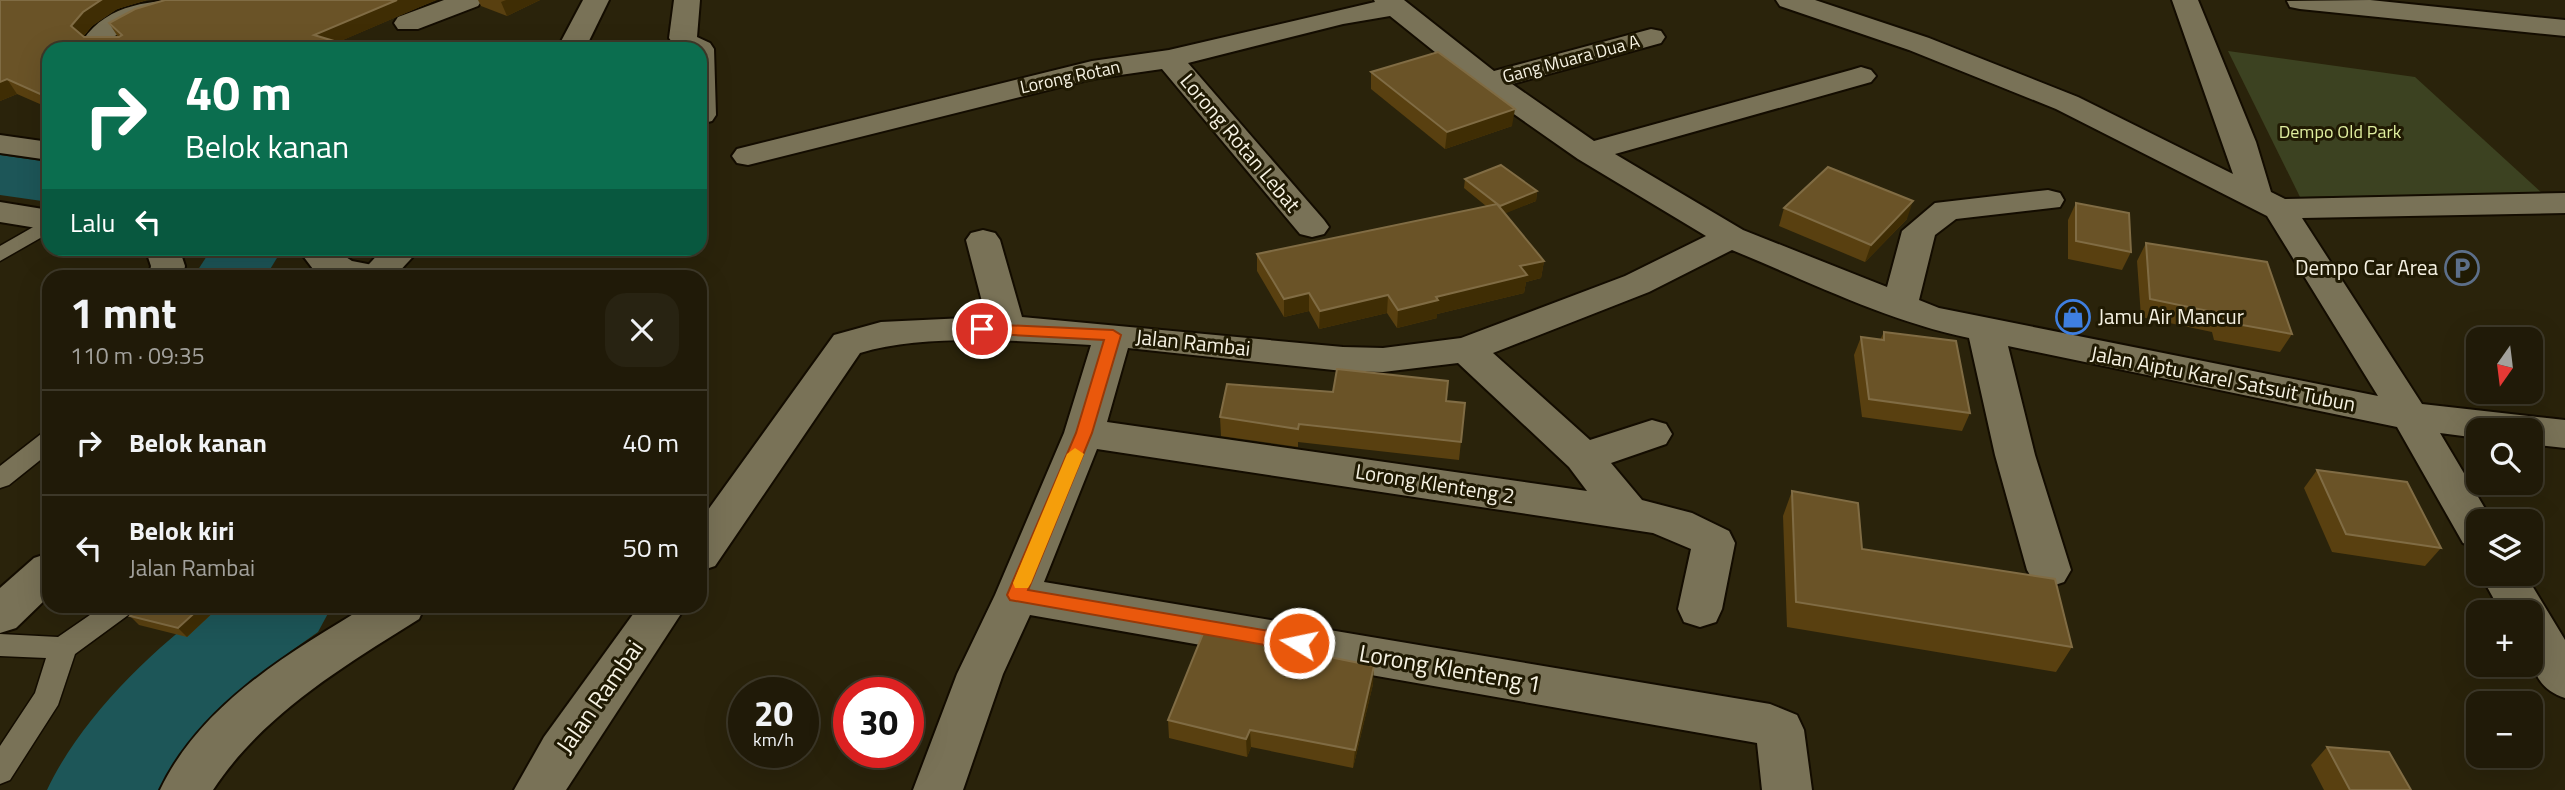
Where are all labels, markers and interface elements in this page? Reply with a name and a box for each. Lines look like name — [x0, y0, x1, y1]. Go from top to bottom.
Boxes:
street label: Gang Muara Dua A — [1499, 27, 1643, 90]
street label: Lorong Rotan — [1017, 53, 1123, 100]
text: 40 m — [185, 54, 292, 129]
street label: Lorong Rotan Lebat — [1173, 66, 1309, 219]
icon: right — [70, 70, 161, 161]
park label: Dempo Old Park — [2279, 118, 2402, 145]
text: Belok kanan — [185, 122, 349, 170]
text: Lalu — [70, 203, 115, 242]
icon: left — [129, 203, 167, 241]
parking icon: Dempo Car Area — [2443, 249, 2481, 287]
place label: Dempo Car Area — [2295, 251, 2438, 283]
text: 1 mnt — [70, 280, 177, 344]
button: close — [605, 293, 679, 367]
shop icon: Jamu Air Mancur — [2054, 298, 2092, 336]
pin — [952, 299, 1012, 359]
place label: Jamu Air Mancur — [2098, 300, 2244, 332]
icon: arrive — [963, 310, 1001, 348]
street label: Jalan Rambai — [1134, 320, 1252, 364]
north arrow — [2466, 327, 2543, 404]
map controls — [2466, 327, 2543, 768]
street label: Jalan Aiptu Karel Satsuit Tubun — [2088, 337, 2358, 419]
text: 110 m · 09:35 — [70, 338, 205, 373]
button: search — [2466, 418, 2543, 495]
text: Belok kanan — [129, 423, 267, 462]
text: 40 m — [622, 423, 679, 462]
icon: right — [70, 424, 108, 462]
street label: Lorong Klenteng 2 — [1353, 455, 1517, 511]
button: layers — [2466, 509, 2543, 586]
text: Belok kiri — [129, 511, 235, 550]
text: 50 m — [622, 528, 679, 567]
icon: left — [70, 529, 108, 567]
text: Jalan Rambai — [129, 550, 255, 585]
button: + — [2466, 600, 2543, 677]
position arrow — [1262, 606, 1336, 680]
street label: Jalan Rambai — [547, 632, 652, 761]
street label: Lorong Klenteng 1 — [1356, 634, 1544, 702]
speed limit sign: 30 — [833, 677, 924, 768]
text: 20 — [754, 686, 793, 740]
button: − — [2466, 691, 2543, 768]
text: km/h — [753, 726, 794, 753]

